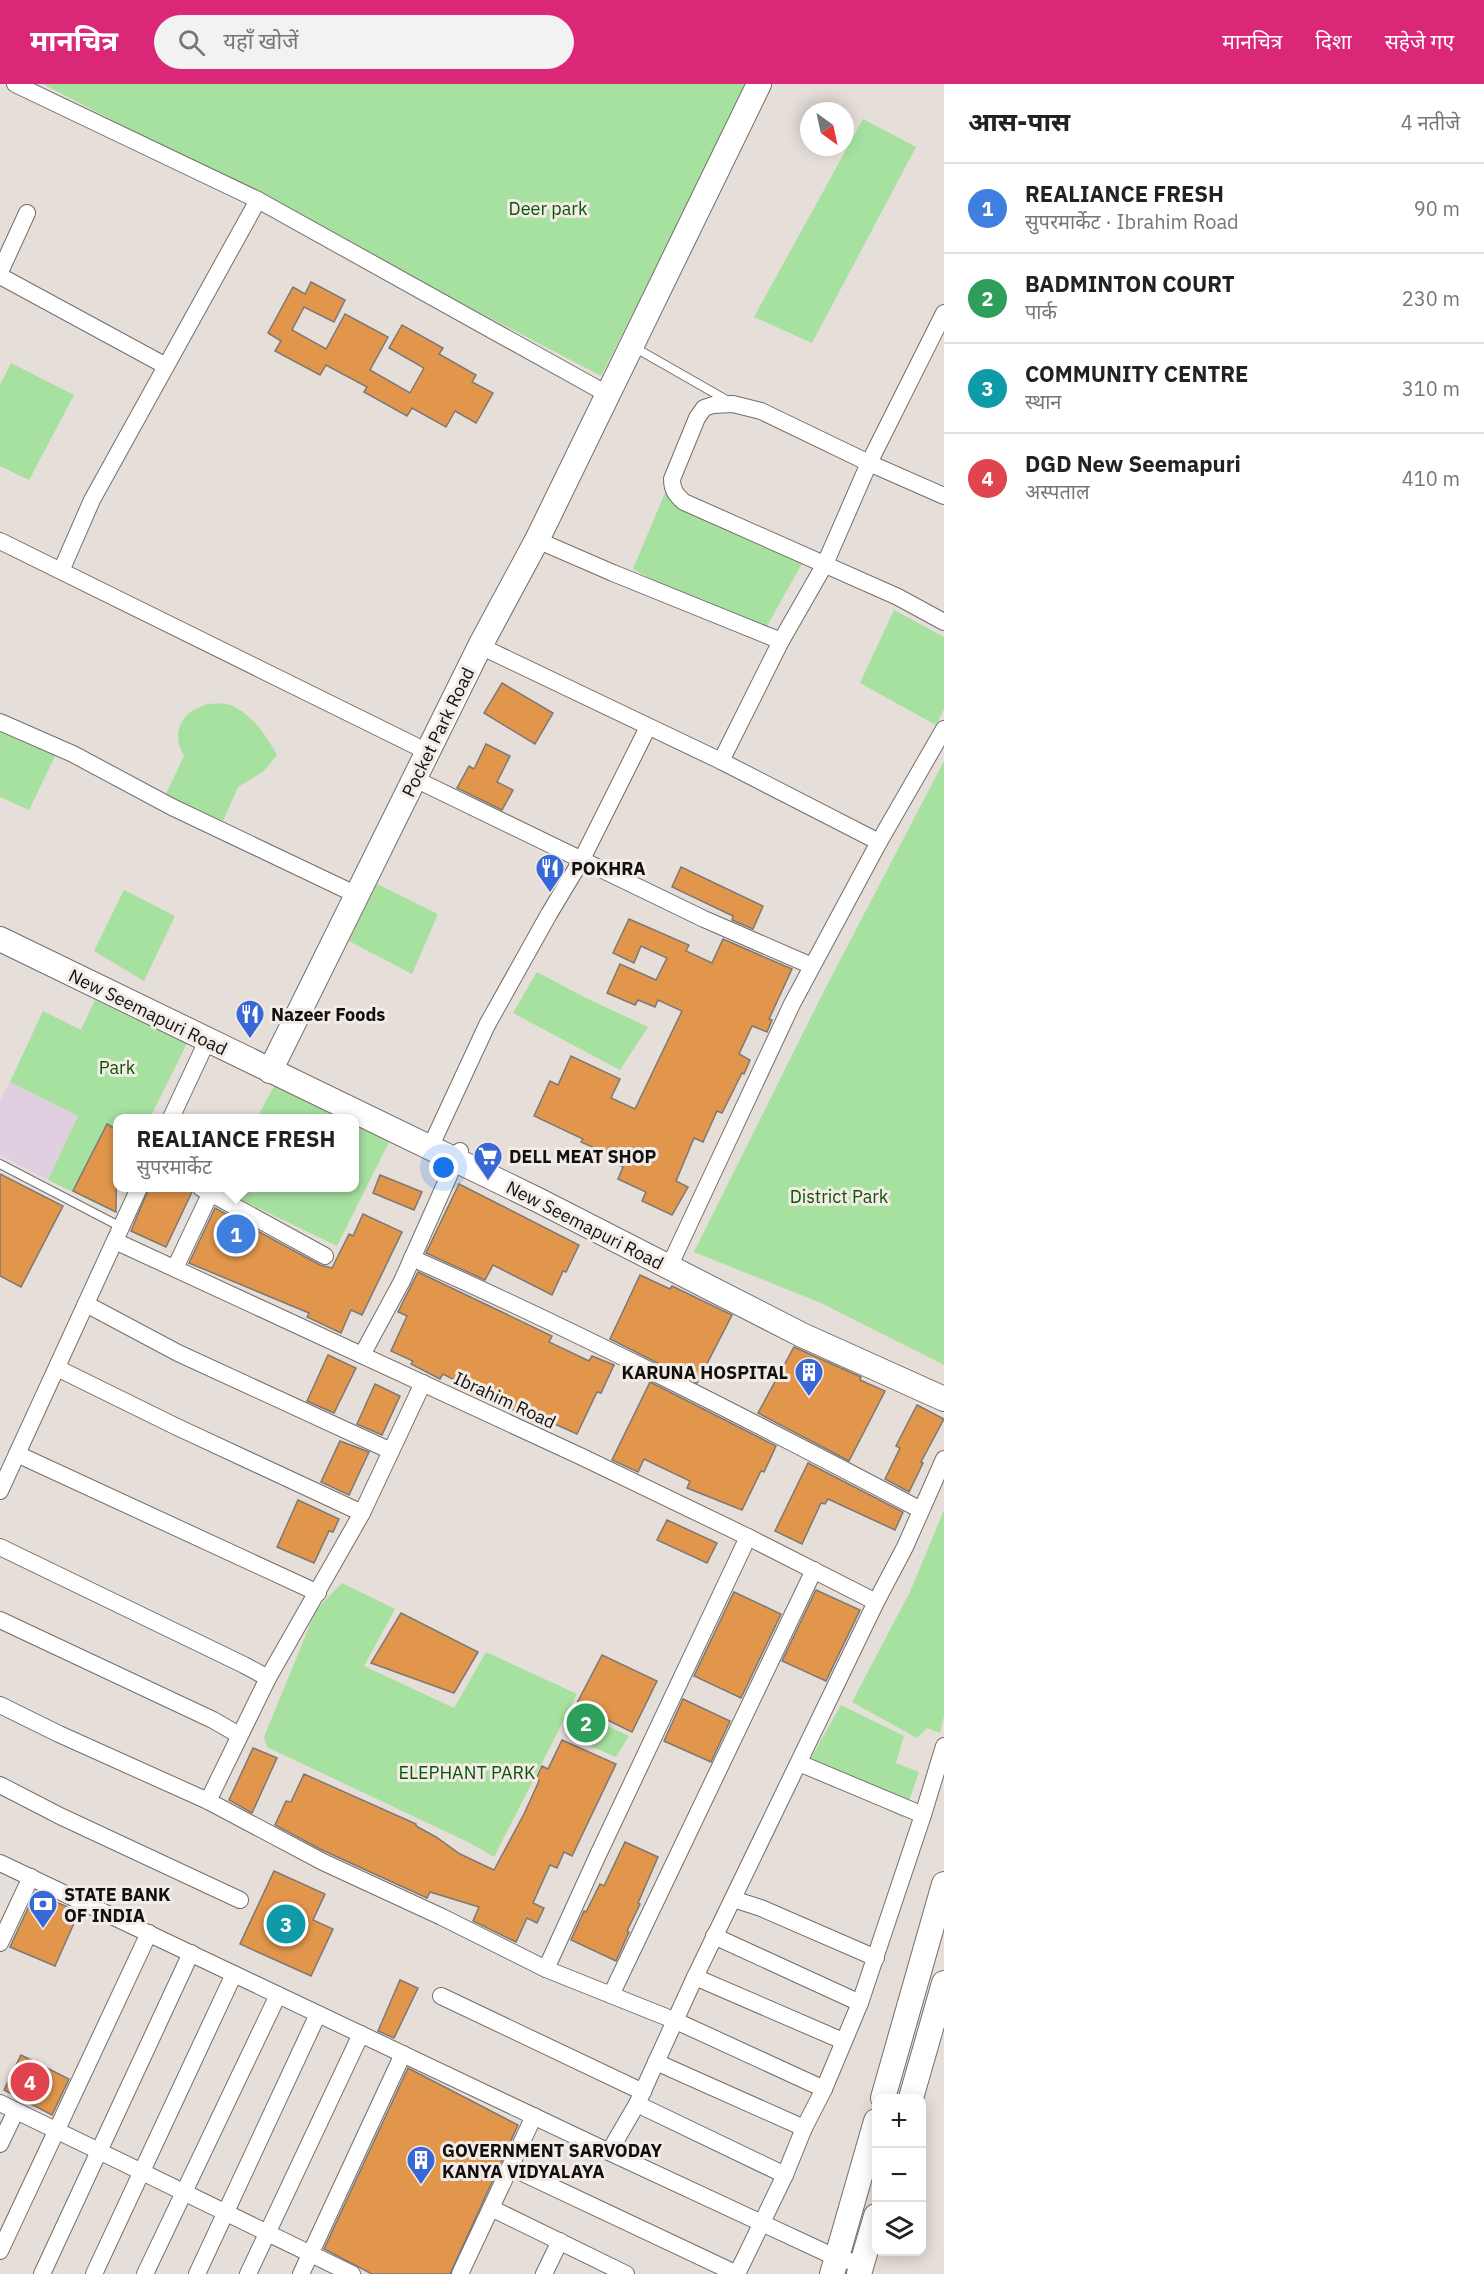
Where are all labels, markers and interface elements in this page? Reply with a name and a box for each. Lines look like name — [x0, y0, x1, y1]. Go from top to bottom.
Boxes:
search box — [154, 15, 574, 69]
text: मानचित्र — [30, 22, 118, 59]
icon: search — [175, 26, 208, 59]
text: यहाँ खोजें — [223, 26, 299, 55]
text: मानचित्र — [1222, 27, 1282, 55]
text: दिशा — [1315, 27, 1352, 55]
text: सहेजे गए — [1385, 27, 1454, 55]
north arrow — [800, 102, 854, 156]
text: आस-पास — [968, 104, 1070, 138]
text: 4 नतीजे — [1401, 109, 1460, 136]
text: REALIANCE FRESH — [1025, 179, 1224, 208]
text: 1 — [982, 195, 994, 222]
text: 90 m — [1414, 195, 1460, 222]
park label: Deer park — [509, 197, 588, 220]
text: सुपरमार्केट · Ibrahim Road — [1025, 208, 1239, 235]
text: BADMINTON COURT — [1025, 269, 1235, 298]
text: 2 — [982, 285, 994, 312]
text: 230 m — [1402, 285, 1460, 312]
text: पार्क — [1025, 298, 1057, 325]
text: COMMUNITY CENTRE — [1025, 359, 1248, 388]
text: 3 — [982, 375, 994, 402]
text: 310 m — [1402, 375, 1460, 402]
text: स्थान — [1025, 388, 1061, 415]
text: DGD New Seemapuri — [1025, 449, 1241, 478]
text: 4 — [982, 465, 994, 492]
text: 410 m — [1402, 465, 1460, 492]
text: अस्पताल — [1025, 478, 1090, 505]
street label: Pocket Park Road — [397, 663, 479, 801]
restaurant icon: POKHRA — [534, 852, 566, 894]
place label: POKHRA — [571, 857, 646, 880]
street label: New Seemapuri Road — [65, 964, 231, 1060]
restaurant icon: Nazeer Foods — [234, 998, 266, 1040]
place label: Nazeer Foods — [271, 1003, 385, 1026]
park label: Park — [99, 1056, 136, 1079]
popup — [113, 1114, 359, 1192]
text: REALIANCE FRESH — [137, 1124, 336, 1153]
supermarket icon: DELL MEAT SHOP — [472, 1140, 504, 1182]
place label: DELL MEAT SHOP — [509, 1145, 657, 1168]
text: सुपरमार्केट — [137, 1153, 212, 1180]
your location — [429, 1153, 458, 1182]
street label: New Seemapuri Road — [502, 1175, 668, 1275]
park label: District Park — [790, 1185, 889, 1208]
pin: 1 — [216, 1212, 256, 1256]
building icon: KARUNA HOSPITAL — [793, 1356, 825, 1398]
place label: KARUNA HOSPITAL — [621, 1361, 788, 1384]
street label: Ibrahim Road — [450, 1366, 560, 1434]
pin: 2 — [566, 1700, 606, 1746]
park label: ELEPHANT PARK — [398, 1761, 536, 1784]
place label: STATE BANK OF INDIA — [64, 1883, 171, 1927]
bank icon: STATE BANK OF INDIA — [27, 1888, 59, 1930]
pin: 3 — [266, 1902, 306, 1946]
pin: 4 — [10, 2060, 50, 2104]
map controls — [872, 2094, 926, 2256]
button: + — [872, 2094, 926, 2148]
place label: GOVERNMENT SARVODAY KANYA VIDYALAYA — [442, 2139, 663, 2183]
building icon: GOVERNMENT SARVODAY KANYA VIDYALAYA — [405, 2144, 437, 2186]
button: − — [872, 2148, 926, 2202]
button: layers — [872, 2202, 926, 2256]

